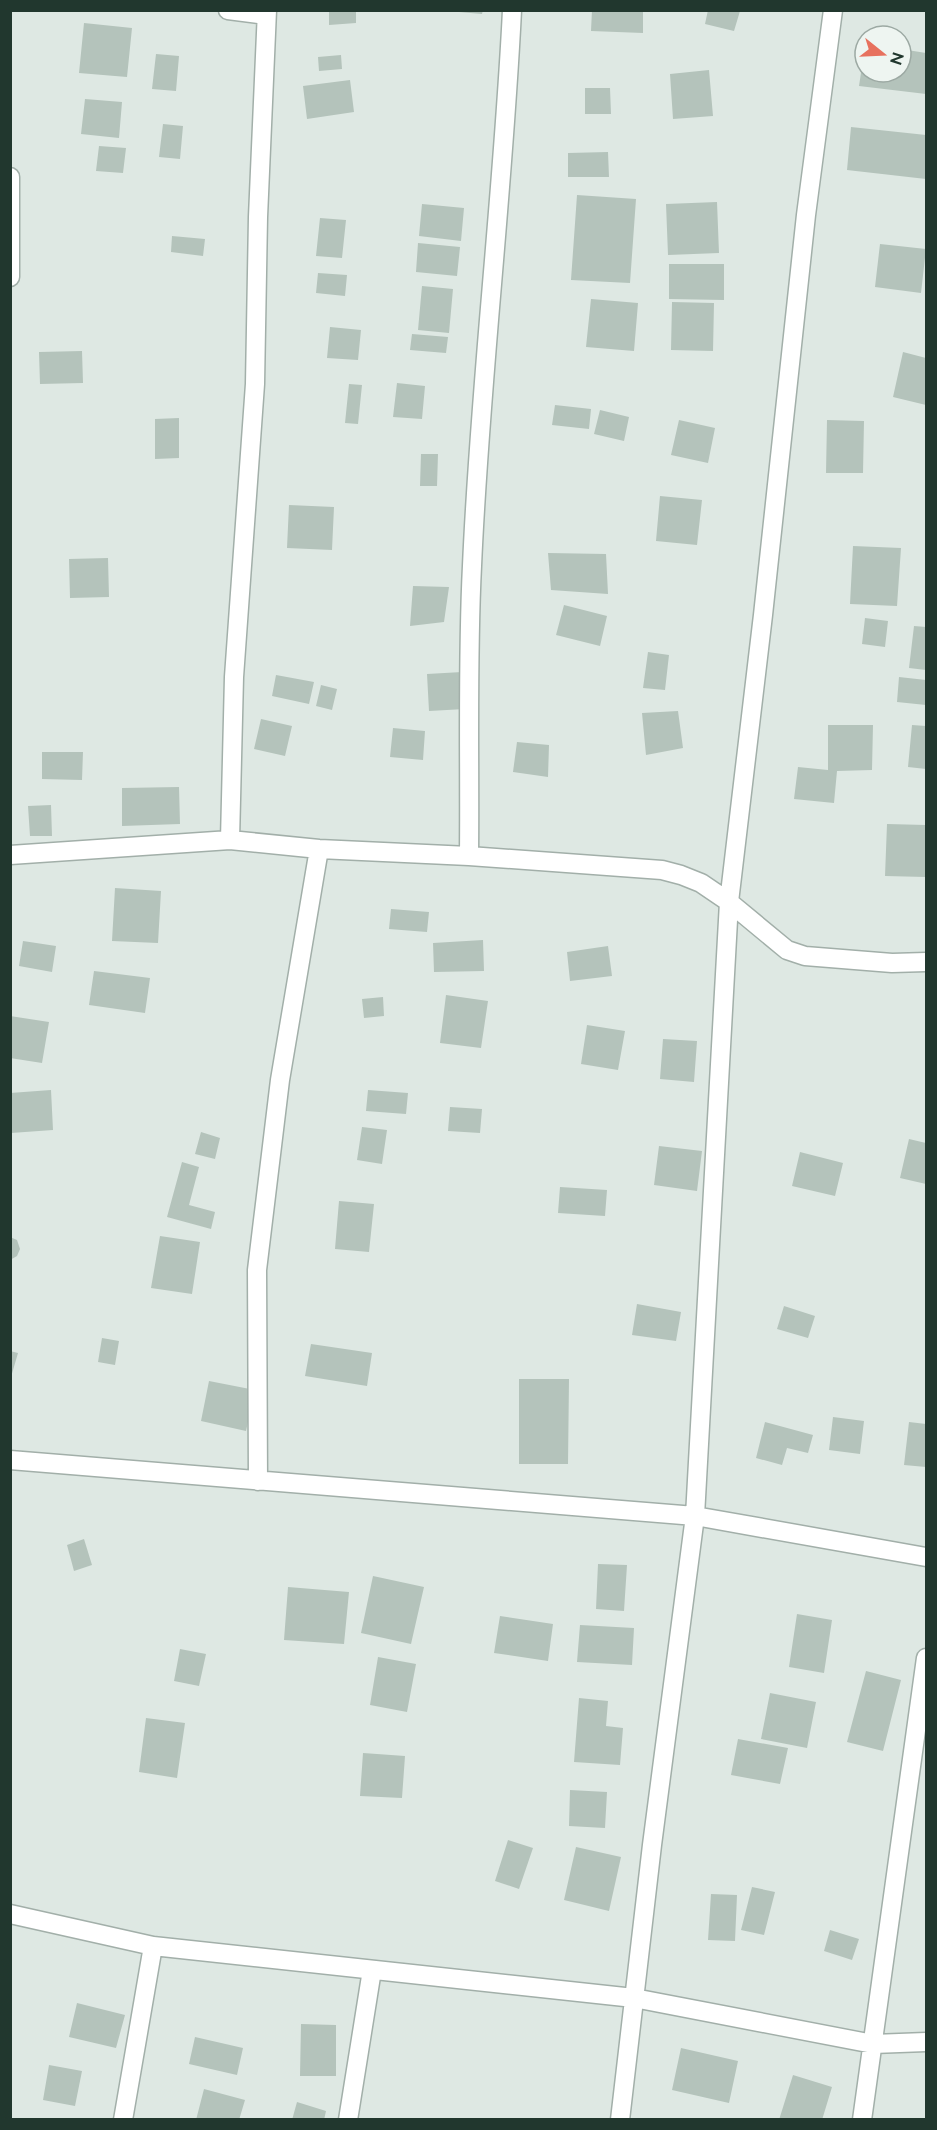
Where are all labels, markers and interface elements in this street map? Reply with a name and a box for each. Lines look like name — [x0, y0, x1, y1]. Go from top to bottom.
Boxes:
north arrow — [853, 24, 913, 84]
text: N — [886, 50, 908, 67]

